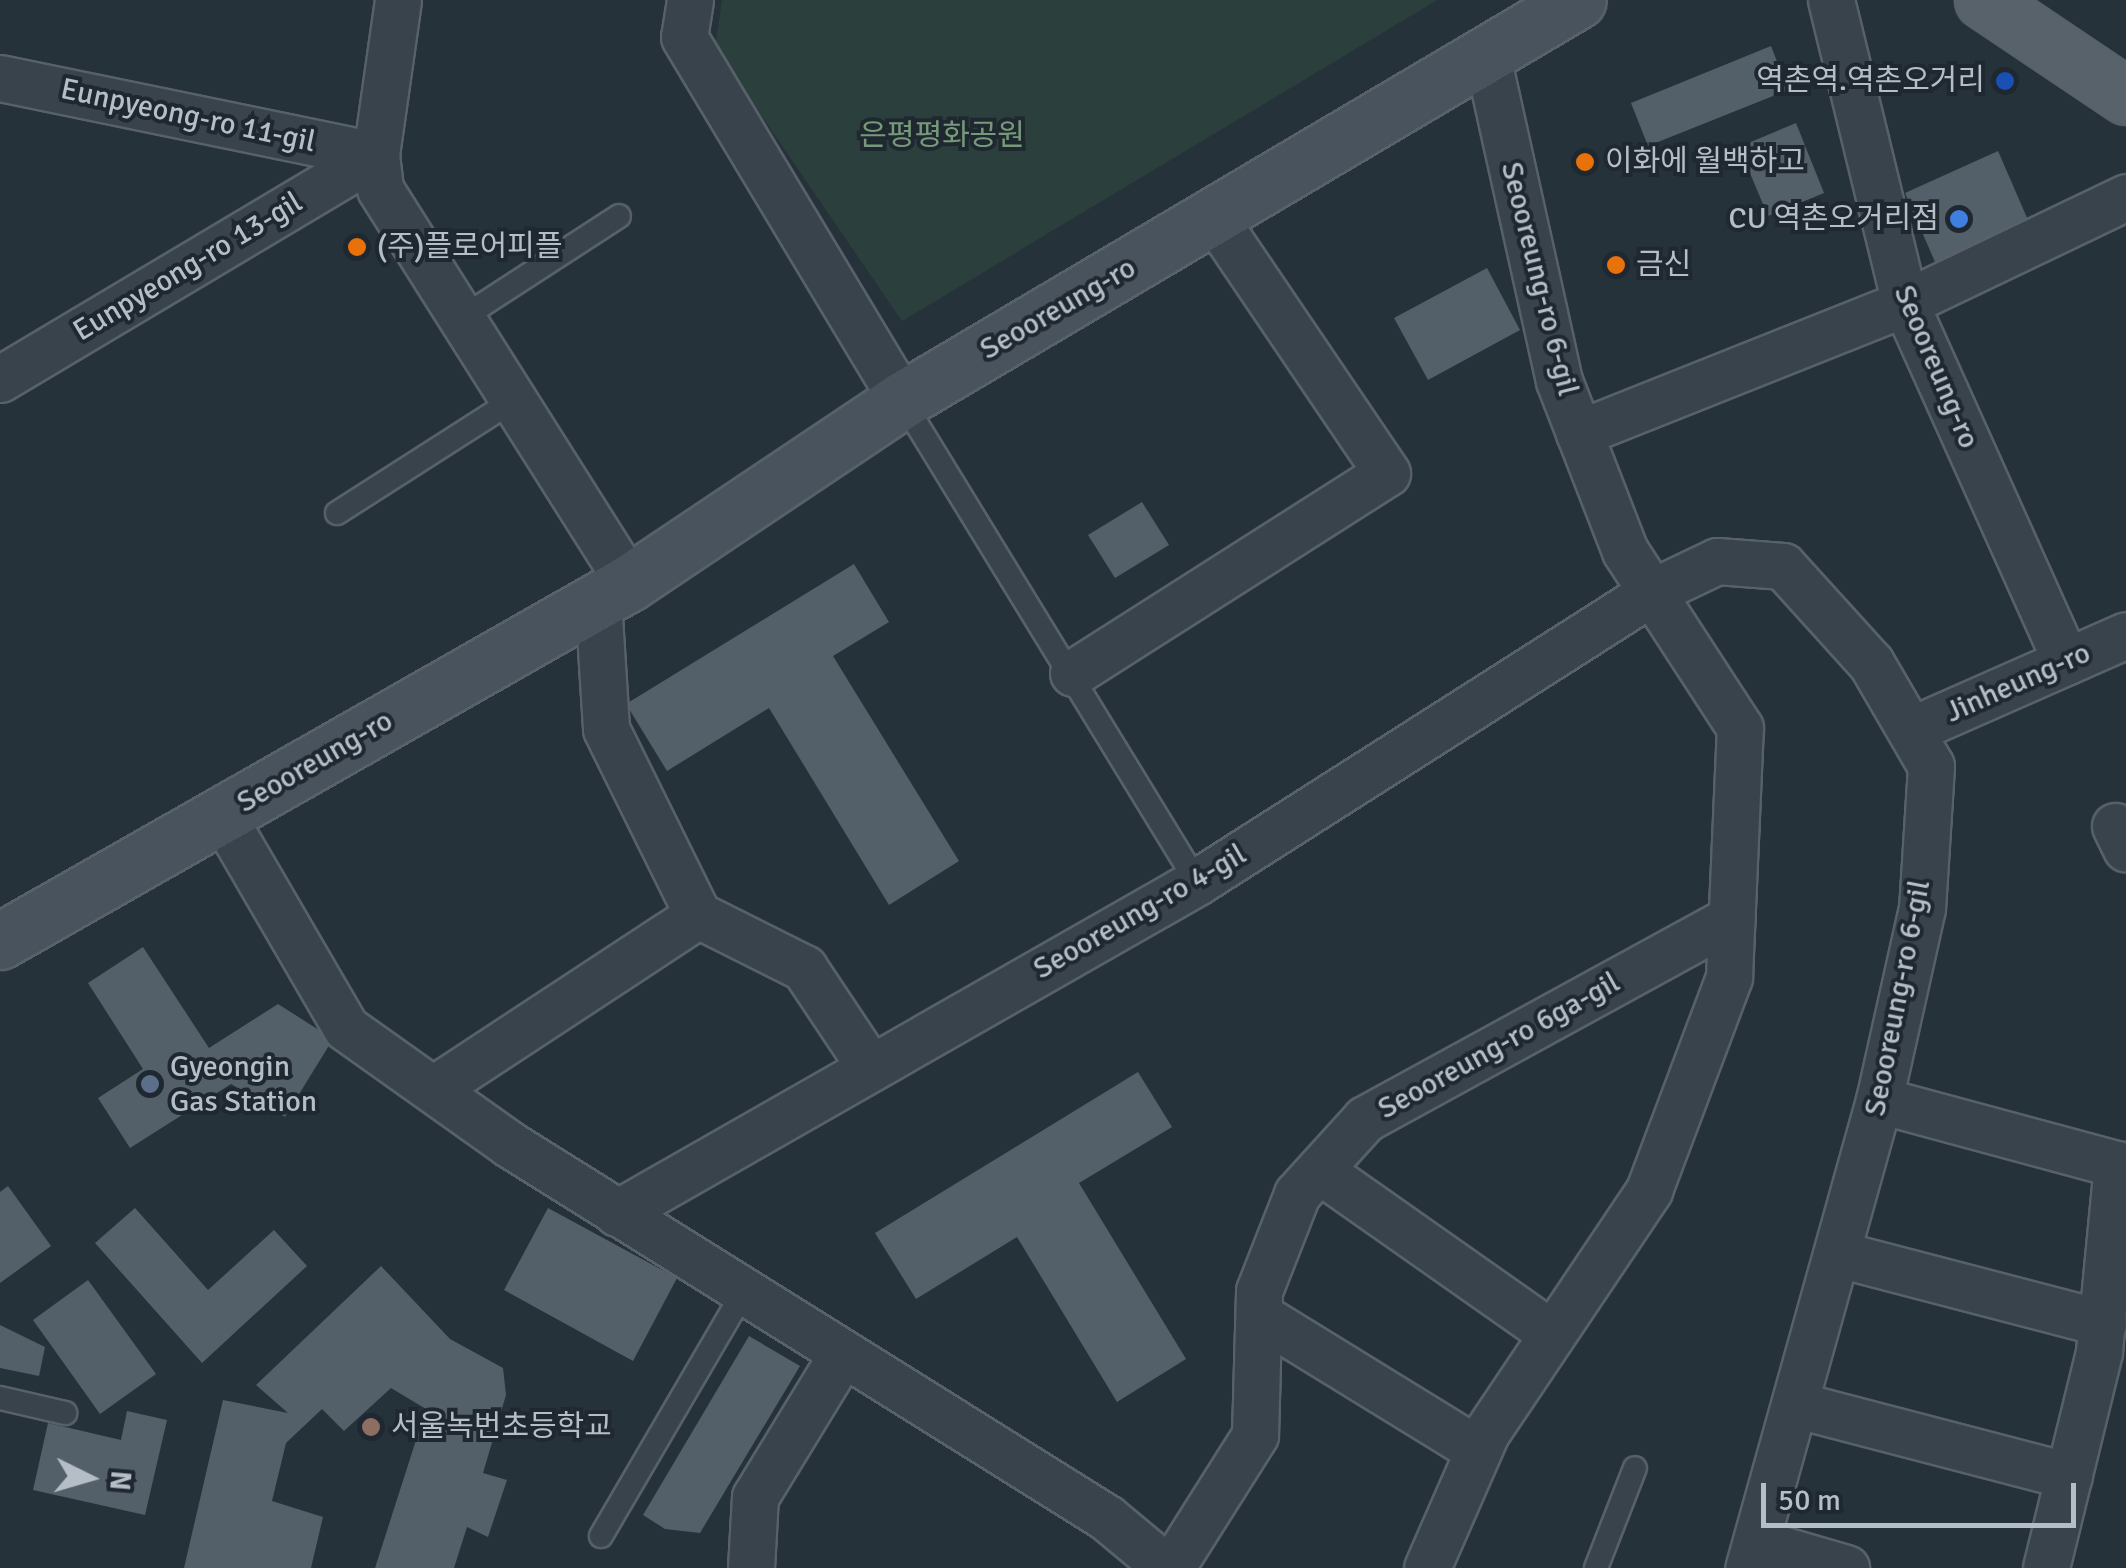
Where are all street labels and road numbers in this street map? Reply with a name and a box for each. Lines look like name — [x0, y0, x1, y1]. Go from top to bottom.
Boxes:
street label: Eunpyeong-ro 11-gil — [57, 71, 319, 161]
street label: Seooreung-ro 6-gil — [1493, 158, 1585, 400]
street label: Eunpyeong-ro 13-gil — [67, 184, 309, 350]
street label: Seooreung-ro — [974, 250, 1142, 368]
street label: Seooreung-ro — [1886, 280, 1986, 454]
street label: Jinheung-ro — [1940, 635, 2096, 731]
street label: Seooreung-ro — [231, 703, 399, 821]
street label: Seooreung-ro 4-gil — [1027, 837, 1253, 987]
street label: Seooreung-ro 6-gil — [1857, 877, 1939, 1119]
street label: Seooreung-ro 6ga-gil — [1372, 965, 1626, 1127]

